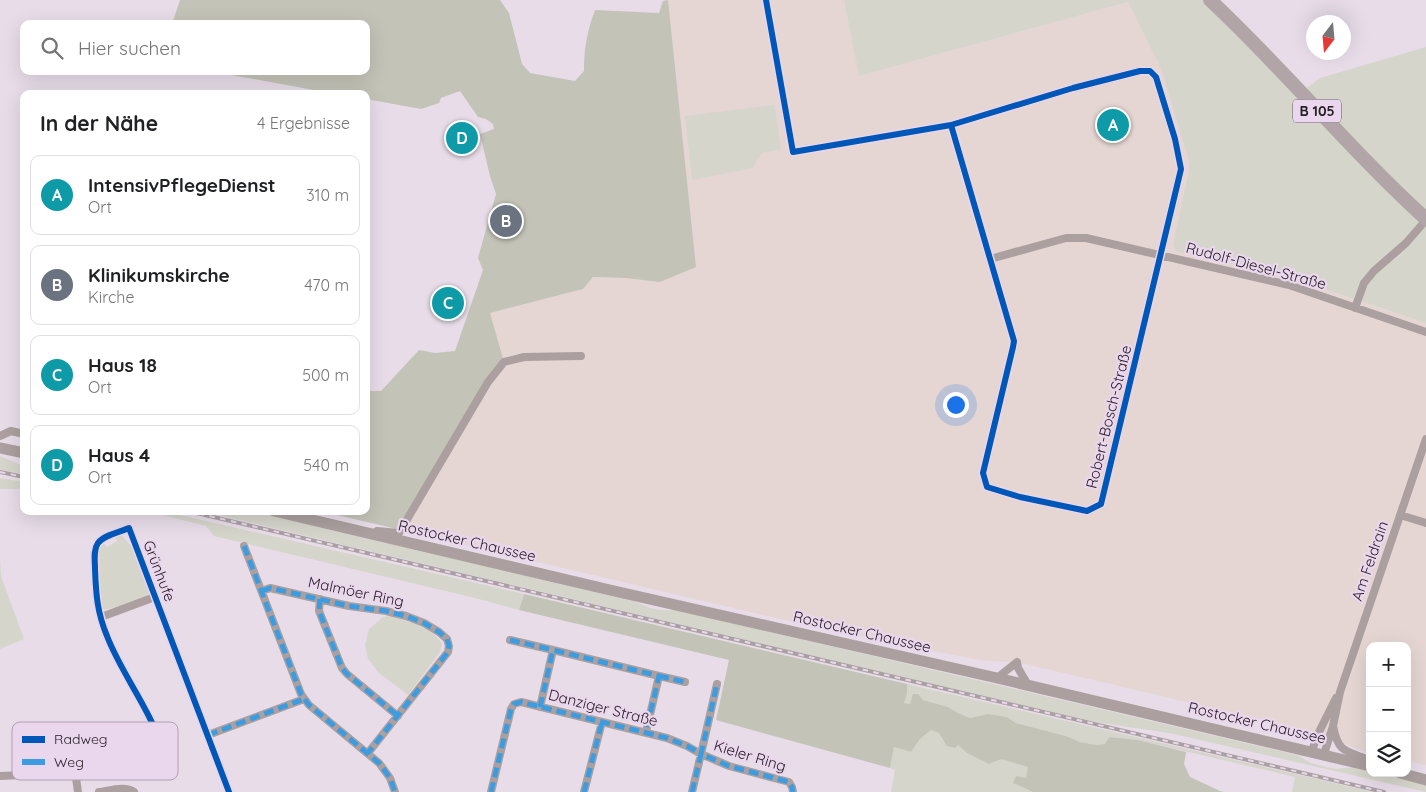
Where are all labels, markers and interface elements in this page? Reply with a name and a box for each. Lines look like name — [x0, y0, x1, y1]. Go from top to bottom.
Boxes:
north arrow — [1306, 15, 1351, 60]
search box — [20, 20, 370, 75]
icon: search — [38, 34, 66, 62]
text: Hier suchen — [78, 36, 181, 60]
road number: B 105 — [1293, 100, 1341, 122]
pin: A — [1097, 106, 1129, 144]
text: In der Nähe — [40, 110, 158, 136]
text: 4 Ergebnisse — [257, 113, 350, 133]
pin: D — [446, 119, 478, 157]
text: IntensivPflegeDienst — [88, 173, 276, 197]
text: A — [52, 185, 62, 205]
text: 310 m — [306, 185, 349, 205]
text: Ort — [88, 197, 112, 217]
pin: B — [490, 202, 522, 240]
street label: Rudolf-Diesel-Straße — [1184, 238, 1328, 293]
text: Klinikumskirche — [88, 263, 230, 287]
text: B — [52, 275, 62, 295]
text: 470 m — [304, 275, 349, 295]
pin: C — [432, 284, 464, 322]
text: Kirche — [88, 287, 134, 307]
street label: Robert-Bosch-Straße — [1082, 343, 1136, 491]
text: Haus 18 — [88, 353, 157, 377]
text: C — [52, 365, 62, 385]
text: 500 m — [302, 365, 349, 385]
text: Ort — [88, 377, 112, 397]
your location — [943, 392, 969, 418]
text: Haus 4 — [88, 443, 150, 467]
text: D — [51, 455, 63, 475]
text: 540 m — [303, 455, 349, 475]
text: Ort — [88, 467, 112, 487]
street label: Rostocker Chaussee — [396, 515, 538, 566]
street label: Am Feldrain — [1347, 518, 1392, 603]
street label: Grünhufe — [139, 538, 180, 604]
street label: Malmöer Ring — [307, 572, 406, 611]
street label: Rostocker Chaussee — [791, 606, 933, 657]
map controls — [1366, 642, 1411, 777]
button: + — [1366, 642, 1411, 687]
street label: Danziger Straße — [546, 685, 660, 730]
button: − — [1366, 687, 1411, 732]
street label: Rostocker Chaussee — [1186, 697, 1328, 748]
legend — [12, 722, 178, 780]
text: Radweg — [54, 730, 108, 748]
button: layers — [1366, 732, 1411, 777]
street label: Kieler Ring — [712, 736, 789, 776]
text: Weg — [54, 753, 84, 771]

